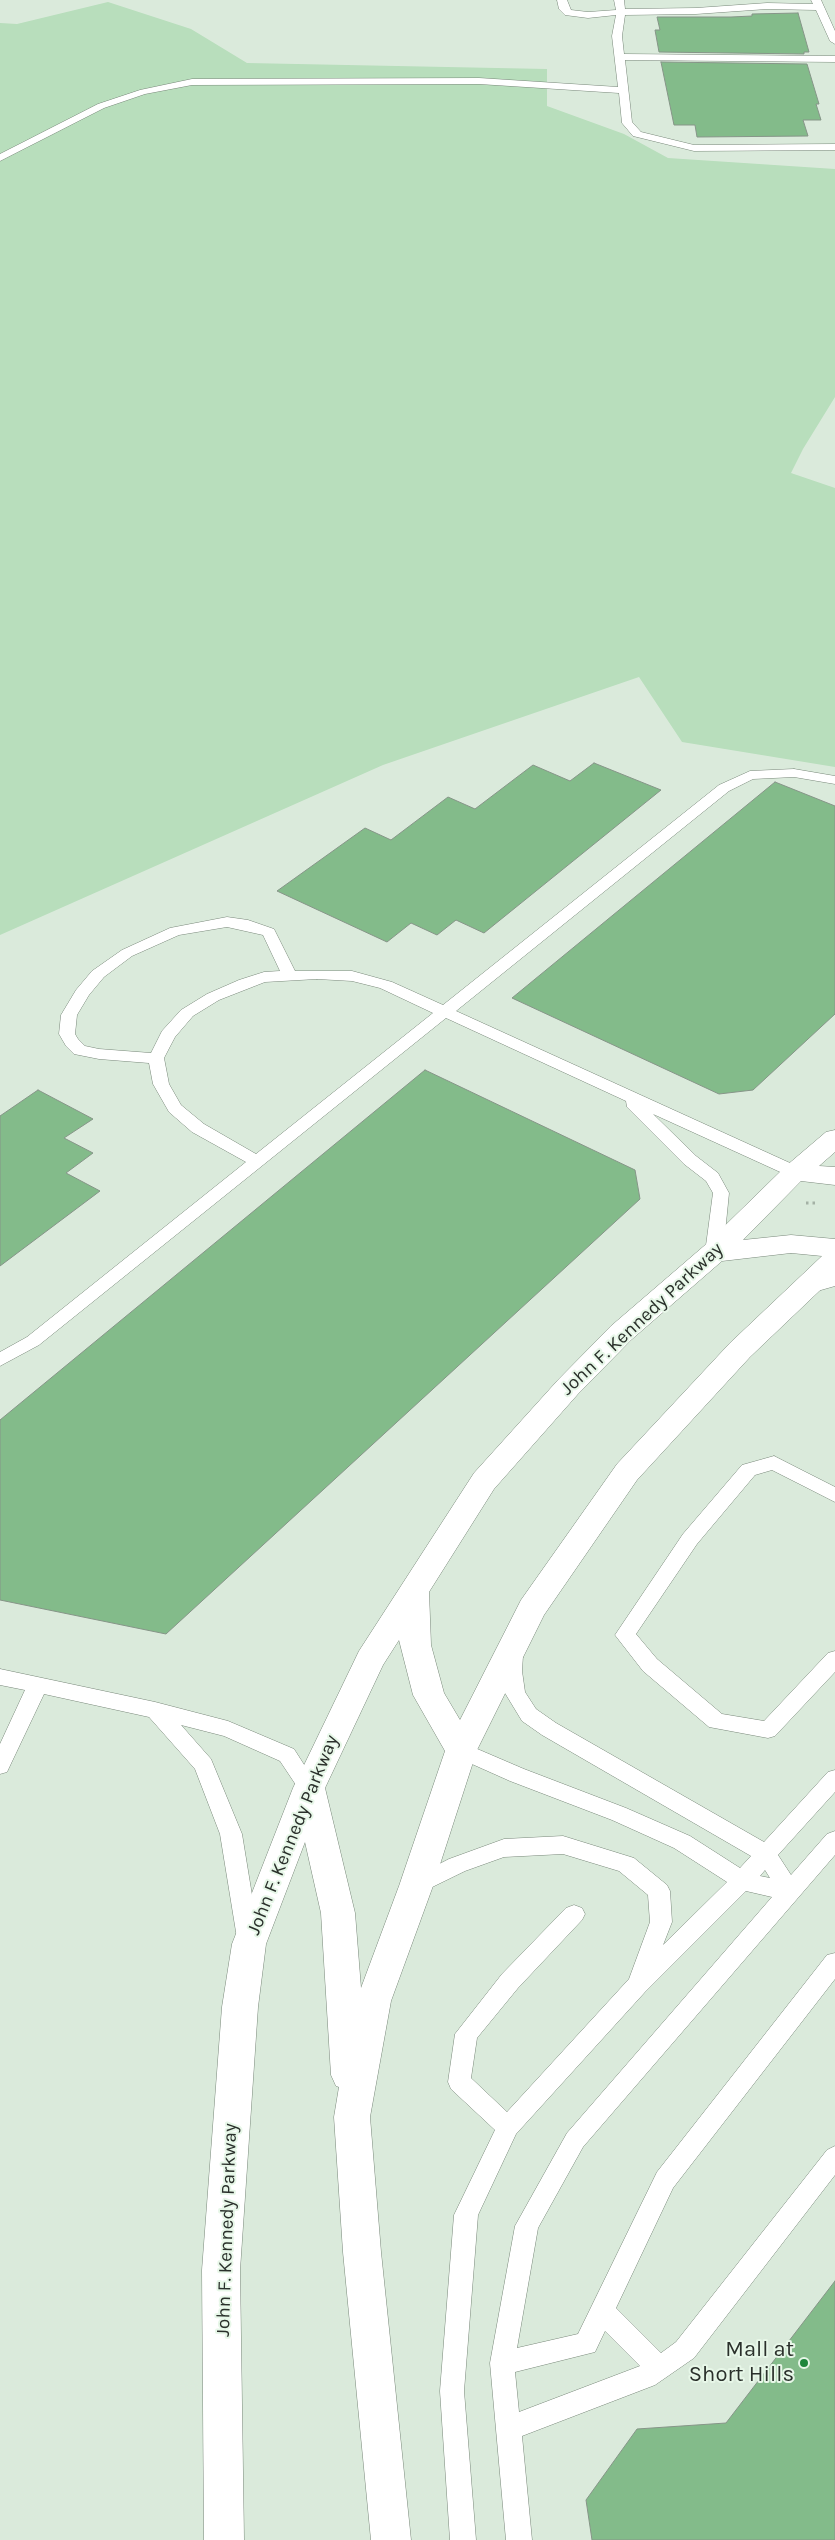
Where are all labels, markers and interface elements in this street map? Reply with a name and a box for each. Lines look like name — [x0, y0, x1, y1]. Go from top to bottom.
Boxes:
street label: John F. Kennedy Parkway — [556, 1238, 728, 1400]
street label: John F. Kennedy Parkway — [242, 1732, 344, 1938]
street label: John F. Kennedy Parkway — [212, 2123, 242, 2337]
place label: Mall at Short Hills — [689, 2337, 794, 2388]
marker: Mall at Short Hills — [798, 2357, 810, 2369]

